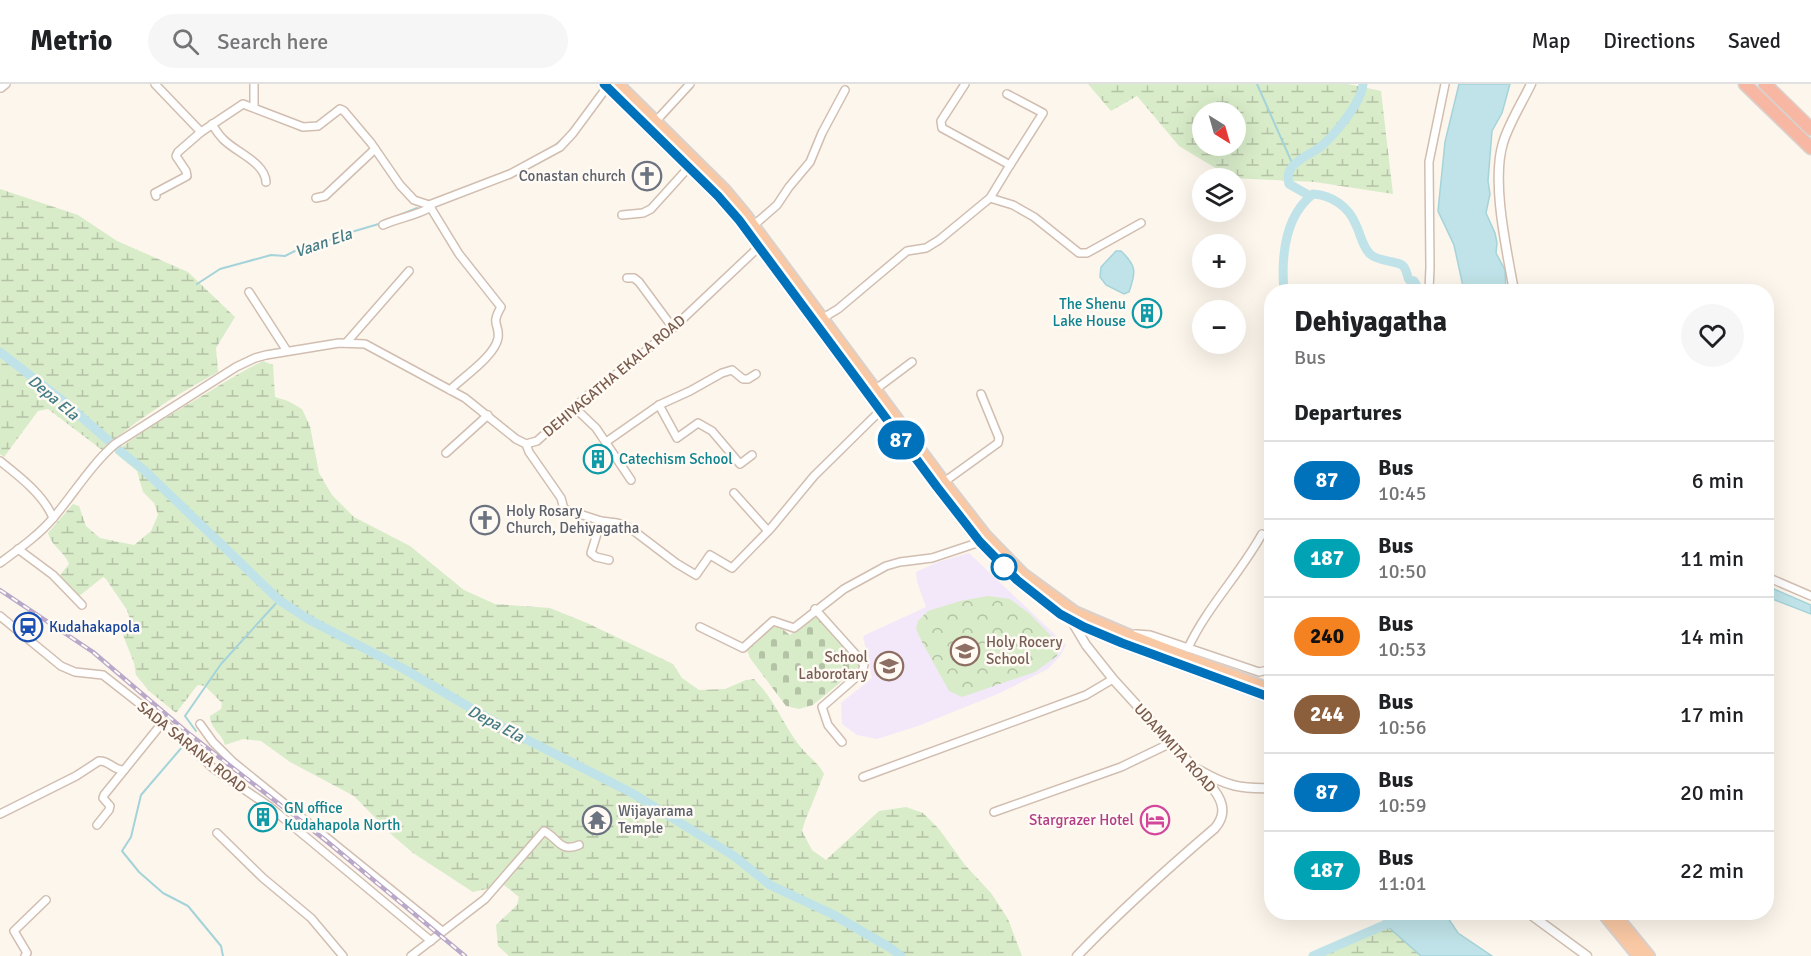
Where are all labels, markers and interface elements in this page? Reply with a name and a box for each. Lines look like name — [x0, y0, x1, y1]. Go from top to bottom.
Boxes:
search box — [148, 14, 568, 68]
text: Metrio — [30, 24, 112, 58]
icon: search — [169, 25, 202, 58]
text: Search here — [217, 28, 328, 55]
text: Map — [1532, 28, 1570, 54]
text: Directions — [1603, 28, 1695, 54]
text: Saved — [1728, 28, 1781, 54]
north arrow — [1192, 102, 1246, 156]
map controls — [1192, 102, 1246, 354]
church icon: Conastan church — [631, 160, 663, 192]
place label: Conastan church — [519, 167, 626, 185]
button: layers — [1192, 168, 1246, 222]
water label: Vaan Ela — [292, 224, 355, 262]
button: + — [1192, 234, 1246, 288]
place label: The Shenu Lake House — [1052, 295, 1126, 330]
building icon: The Shenu Lake House — [1131, 297, 1163, 329]
button: − — [1192, 300, 1246, 354]
button: heart — [1681, 304, 1744, 367]
text: Dehiyagatha — [1294, 305, 1447, 339]
street label: DEHIYAGATHA EKALA ROAD — [539, 311, 689, 441]
text: Bus — [1294, 345, 1326, 370]
water label: Depa Ela — [24, 371, 84, 425]
text: Departures — [1294, 399, 1402, 426]
line badge: 87 — [874, 420, 928, 460]
text: 87 — [890, 427, 912, 453]
building icon: Catechism School — [582, 443, 614, 475]
place label: Catechism School — [619, 450, 733, 468]
text: Bus — [1378, 454, 1413, 481]
text: 87 — [1316, 467, 1338, 493]
text: 6 min — [1692, 467, 1744, 494]
text: 10:45 — [1378, 481, 1427, 506]
place label: Holy Rosary Church, Dehiyagatha — [506, 502, 639, 537]
church icon: Holy Rosary Church, Dehiyagatha — [469, 504, 501, 536]
text: Bus — [1378, 532, 1413, 559]
text: 187 — [1310, 545, 1344, 571]
text: 11 min — [1680, 545, 1744, 572]
unlabelled marker — [991, 554, 1017, 580]
text: 10:50 — [1378, 559, 1427, 584]
text: Bus — [1378, 610, 1413, 637]
station icon: Kudahakapola — [12, 611, 44, 643]
place label: Kudahakapola — [49, 618, 140, 636]
text: 240 — [1310, 623, 1344, 649]
text: 14 min — [1680, 623, 1744, 650]
place label: Holy Rocery School — [986, 633, 1062, 668]
school or university icon: Holy Rocery School — [949, 635, 981, 667]
text: 10:53 — [1378, 637, 1427, 662]
place label: School Laborotary — [798, 648, 868, 683]
school or university icon: School Laborotary — [873, 650, 905, 682]
text: Bus — [1378, 688, 1413, 715]
street label: SADA SARANA ROAD — [134, 697, 250, 797]
street label: UDAMMITA ROAD — [1130, 700, 1220, 796]
water label: Depa Ela — [464, 701, 528, 747]
text: 244 — [1310, 701, 1344, 727]
text: 17 min — [1680, 701, 1744, 728]
text: 10:56 — [1378, 715, 1427, 740]
text: Bus — [1378, 766, 1413, 793]
text: 87 — [1316, 779, 1338, 805]
text: 20 min — [1680, 779, 1744, 806]
text: 10:59 — [1378, 793, 1427, 818]
place label: GN office Kudahapola North — [284, 799, 401, 834]
building icon: GN office Kudahapola North — [247, 801, 279, 833]
place label: Wijayarama Temple — [618, 802, 693, 837]
temple icon: Wijayarama Temple — [581, 804, 613, 836]
hotel icon: Stargrazer Hotel — [1139, 804, 1171, 836]
place label: Stargrazer Hotel — [1029, 811, 1134, 829]
text: Bus — [1378, 844, 1413, 871]
text: 187 — [1310, 857, 1344, 883]
text: 22 min — [1680, 857, 1744, 884]
text: 11:01 — [1378, 871, 1427, 896]

